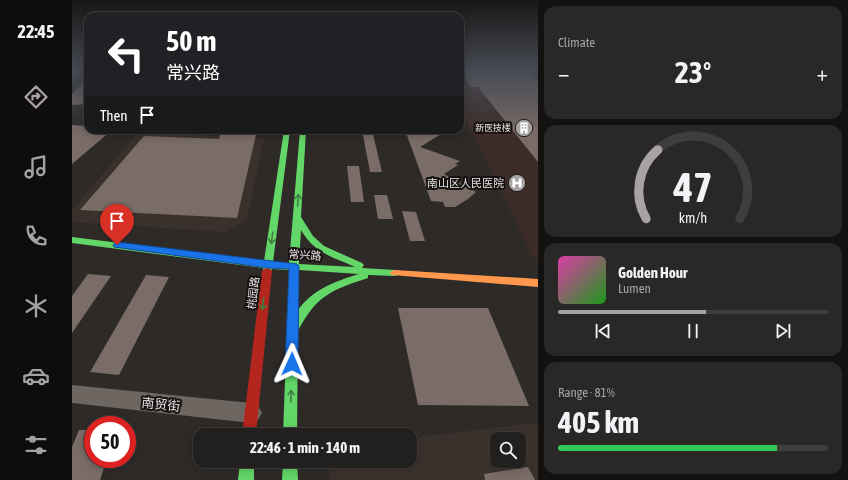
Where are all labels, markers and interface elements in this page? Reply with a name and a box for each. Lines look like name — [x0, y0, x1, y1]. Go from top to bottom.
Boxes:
text: 22:45 — [17, 21, 55, 42]
text: 50 m — [166, 25, 216, 57]
icon: left — [100, 28, 152, 80]
text: Climate — [558, 35, 595, 50]
text: 23° — [675, 55, 711, 89]
text: − — [558, 60, 569, 86]
text: + — [817, 60, 828, 86]
text: 常兴路 — [166, 62, 220, 83]
icon: directions — [22, 83, 50, 111]
icon: arrive — [136, 104, 158, 126]
text: Then — [100, 107, 128, 124]
building icon: 新医技楼 — [514, 118, 534, 138]
place label: 新医技楼 — [475, 123, 511, 133]
icon: music — [22, 153, 50, 181]
text: 47 — [672, 163, 713, 211]
hospital icon: 南山区人民医院 — [507, 173, 527, 193]
place label: 南山区人民医院 — [427, 177, 504, 189]
one-way arrow — [295, 194, 302, 207]
pin — [100, 204, 134, 245]
text: km/h — [679, 209, 707, 225]
icon: arrive — [106, 210, 128, 232]
icon: phone — [22, 222, 50, 250]
one-way arrow — [268, 231, 276, 244]
street label: 常兴路 — [288, 248, 322, 262]
text: Golden Hour — [618, 264, 688, 281]
street label: 桃园路 — [245, 276, 261, 310]
text: Lumen — [618, 281, 651, 296]
icon: climate — [22, 292, 50, 320]
one-way arrow — [260, 297, 267, 310]
icon: previous — [592, 320, 614, 342]
icon: pause — [682, 320, 704, 342]
icon: next — [772, 320, 794, 342]
position arrow — [271, 343, 313, 385]
icon: car — [22, 362, 50, 390]
text: Range · 81% — [558, 385, 615, 400]
one-way arrow — [287, 390, 295, 403]
street label: 南贸街 — [141, 395, 181, 414]
text: 405 km — [558, 405, 639, 439]
speed limit sign: 50 — [84, 416, 136, 468]
icon: filters — [22, 431, 50, 459]
map controls — [490, 432, 526, 468]
button: search — [490, 432, 526, 468]
text: 22:46 · 1 min · 140 m — [250, 439, 360, 456]

